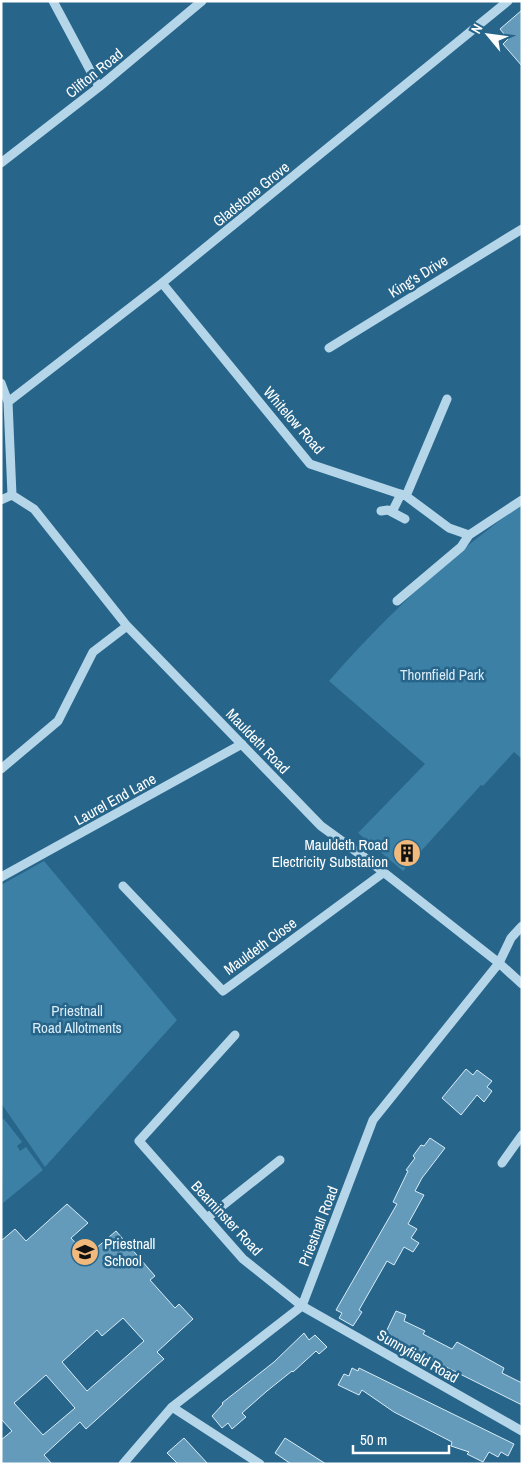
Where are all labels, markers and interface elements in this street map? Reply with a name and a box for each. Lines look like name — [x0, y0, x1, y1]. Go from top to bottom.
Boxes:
north arrow — [463, 10, 513, 60]
text: N — [467, 21, 487, 37]
street label: Clifton Road — [61, 43, 127, 103]
street label: Gladstone Grove — [208, 156, 294, 231]
street label: King's Drive — [384, 249, 452, 303]
street label: Whitelow Road — [259, 382, 329, 458]
park label: Thornfield Park — [400, 664, 485, 685]
street label: Mauldeth Road — [221, 704, 295, 778]
street label: Laurel End Lane — [70, 768, 160, 830]
place label: Mauldeth Road Electricity Substation — [272, 834, 388, 872]
building icon: Mauldeth Road Electricity Substation — [392, 838, 422, 868]
street label: Mauldeth Close — [219, 912, 301, 980]
park label: Priestnall Road Allotments — [32, 1000, 122, 1038]
street label: Beaminster Road — [187, 1176, 267, 1260]
street label: Priestnall Road — [293, 1183, 343, 1269]
place label: Priestnall School — [104, 1233, 155, 1271]
school or university icon: Priestnall School — [70, 1237, 100, 1267]
street label: Sunnyfield Road — [373, 1324, 463, 1388]
scale bar — [353, 1422, 449, 1454]
text: 50 m — [360, 1429, 387, 1450]

